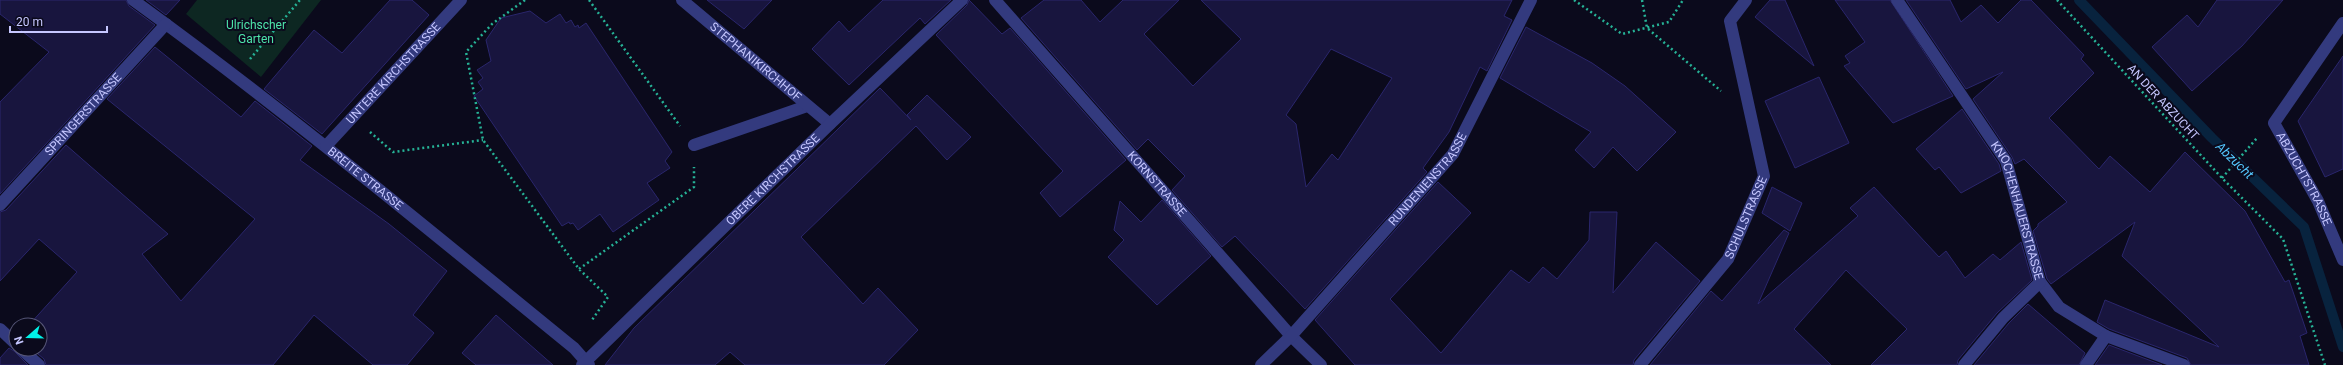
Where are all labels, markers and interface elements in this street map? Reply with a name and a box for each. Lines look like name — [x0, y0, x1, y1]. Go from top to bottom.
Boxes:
scale bar — [10, 8, 107, 34]
text: 20 m — [16, 15, 43, 29]
park label: Ulrichscher Garten — [226, 18, 286, 46]
street label: STEPHANIKIRCHHOF — [707, 19, 804, 104]
street label: UNTERE KIRCHSTRASSE — [343, 20, 443, 127]
street label: AN DER ABZUCHT — [2124, 61, 2202, 143]
street label: SPRINGERSTRASSE — [42, 70, 125, 158]
street label: ABZUCHTSTRASSE — [2274, 129, 2335, 228]
street label: RUNDENIENSTRASSE — [1386, 130, 1470, 229]
street label: OBERE KIRCHSTRASSE — [723, 131, 823, 228]
water label: Abzucht — [2212, 138, 2257, 182]
street label: KNOCHENHAUERSTRASSE — [1988, 139, 2046, 282]
street label: BREITE STRASSE — [325, 144, 406, 213]
street label: KORNSTRASSE — [1125, 148, 1189, 219]
street label: SCHULSTRASSE — [1722, 174, 1770, 261]
north arrow — [8, 317, 48, 357]
text: N — [12, 334, 27, 346]

